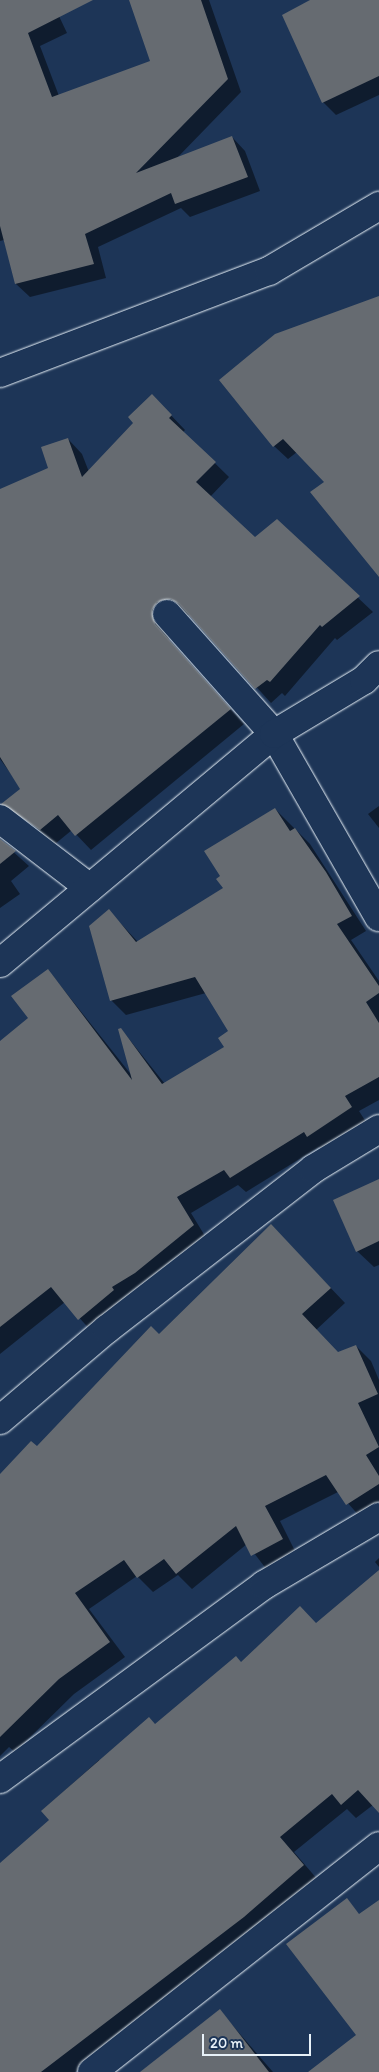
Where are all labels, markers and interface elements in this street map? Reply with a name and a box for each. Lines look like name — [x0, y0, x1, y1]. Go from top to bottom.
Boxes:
scale bar — [204, 2024, 313, 2056]
text: 20 m — [210, 2034, 243, 2052]

